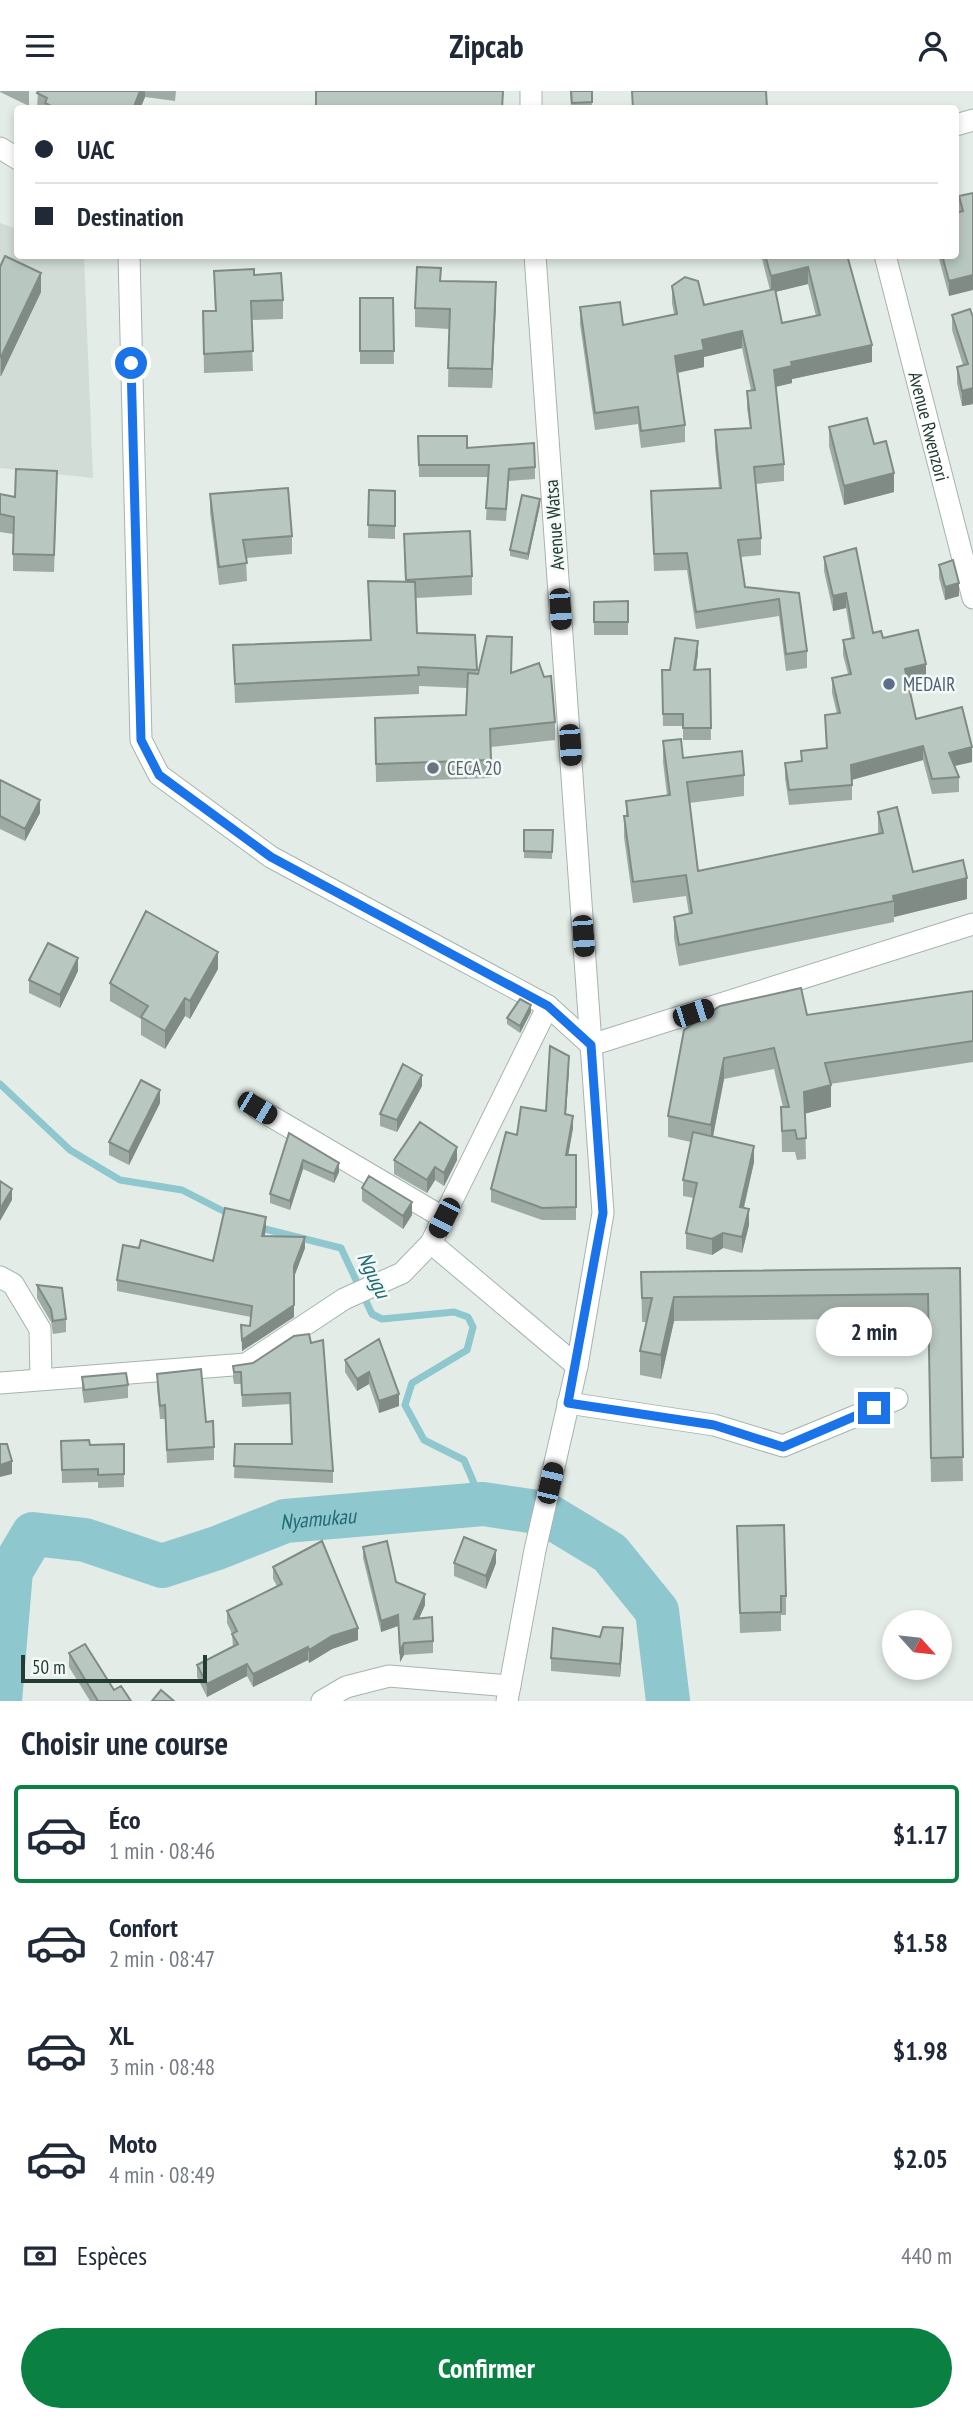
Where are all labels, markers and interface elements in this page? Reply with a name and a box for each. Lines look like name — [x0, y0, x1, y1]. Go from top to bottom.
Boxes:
text: Zipcab — [449, 25, 524, 67]
icon: menu — [21, 27, 59, 65]
icon: person — [914, 27, 952, 65]
text: UAC — [77, 133, 115, 166]
text: Destination — [77, 200, 184, 233]
route start — [115, 347, 147, 379]
street label: Avenue Rwenzori — [903, 369, 955, 484]
street label: Avenue Watsa — [539, 479, 569, 571]
car — [549, 587, 572, 631]
place label: MEDAIR — [903, 672, 955, 696]
marker: MEDAIR — [881, 676, 897, 692]
car — [559, 723, 582, 767]
place label: CECA 20 — [447, 756, 502, 780]
marker: CECA 20 — [425, 760, 441, 776]
car — [572, 914, 595, 958]
car — [670, 997, 717, 1029]
car — [234, 1088, 281, 1128]
car — [426, 1195, 463, 1241]
water label: Ngugu — [351, 1248, 397, 1304]
callout: 2 min — [816, 1307, 932, 1355]
text: 2 min — [851, 1317, 897, 1346]
route end — [858, 1392, 890, 1424]
car — [536, 1460, 565, 1506]
water label: Nyamukau — [279, 1501, 359, 1535]
north arrow — [882, 1610, 952, 1680]
map controls — [882, 1610, 952, 1680]
scale bar — [21, 1652, 206, 1684]
text: 50 m — [32, 1655, 66, 1679]
text: Choisir une course — [21, 1722, 228, 1764]
icon: car — [25, 1803, 88, 1866]
text: Éco — [109, 1803, 141, 1836]
text: $1.17 — [893, 1818, 948, 1851]
text: 1 min · 08:46 — [109, 1836, 215, 1865]
icon: car — [25, 1911, 88, 1974]
text: Confort — [109, 1911, 178, 1944]
text: $1.58 — [893, 1926, 948, 1959]
text: 2 min · 08:47 — [109, 1944, 215, 1973]
icon: car — [25, 2019, 88, 2082]
text: XL — [109, 2019, 134, 2052]
text: $1.98 — [893, 2034, 948, 2067]
text: 3 min · 08:48 — [109, 2052, 215, 2081]
icon: car — [25, 2127, 88, 2190]
text: Moto — [109, 2127, 157, 2160]
text: $2.05 — [893, 2142, 948, 2175]
text: 4 min · 08:49 — [109, 2160, 215, 2189]
icon: cash — [21, 2237, 59, 2275]
text: Espèces — [77, 2239, 147, 2272]
text: 440 m — [901, 2241, 952, 2270]
button: Confirmer — [21, 2328, 952, 2408]

